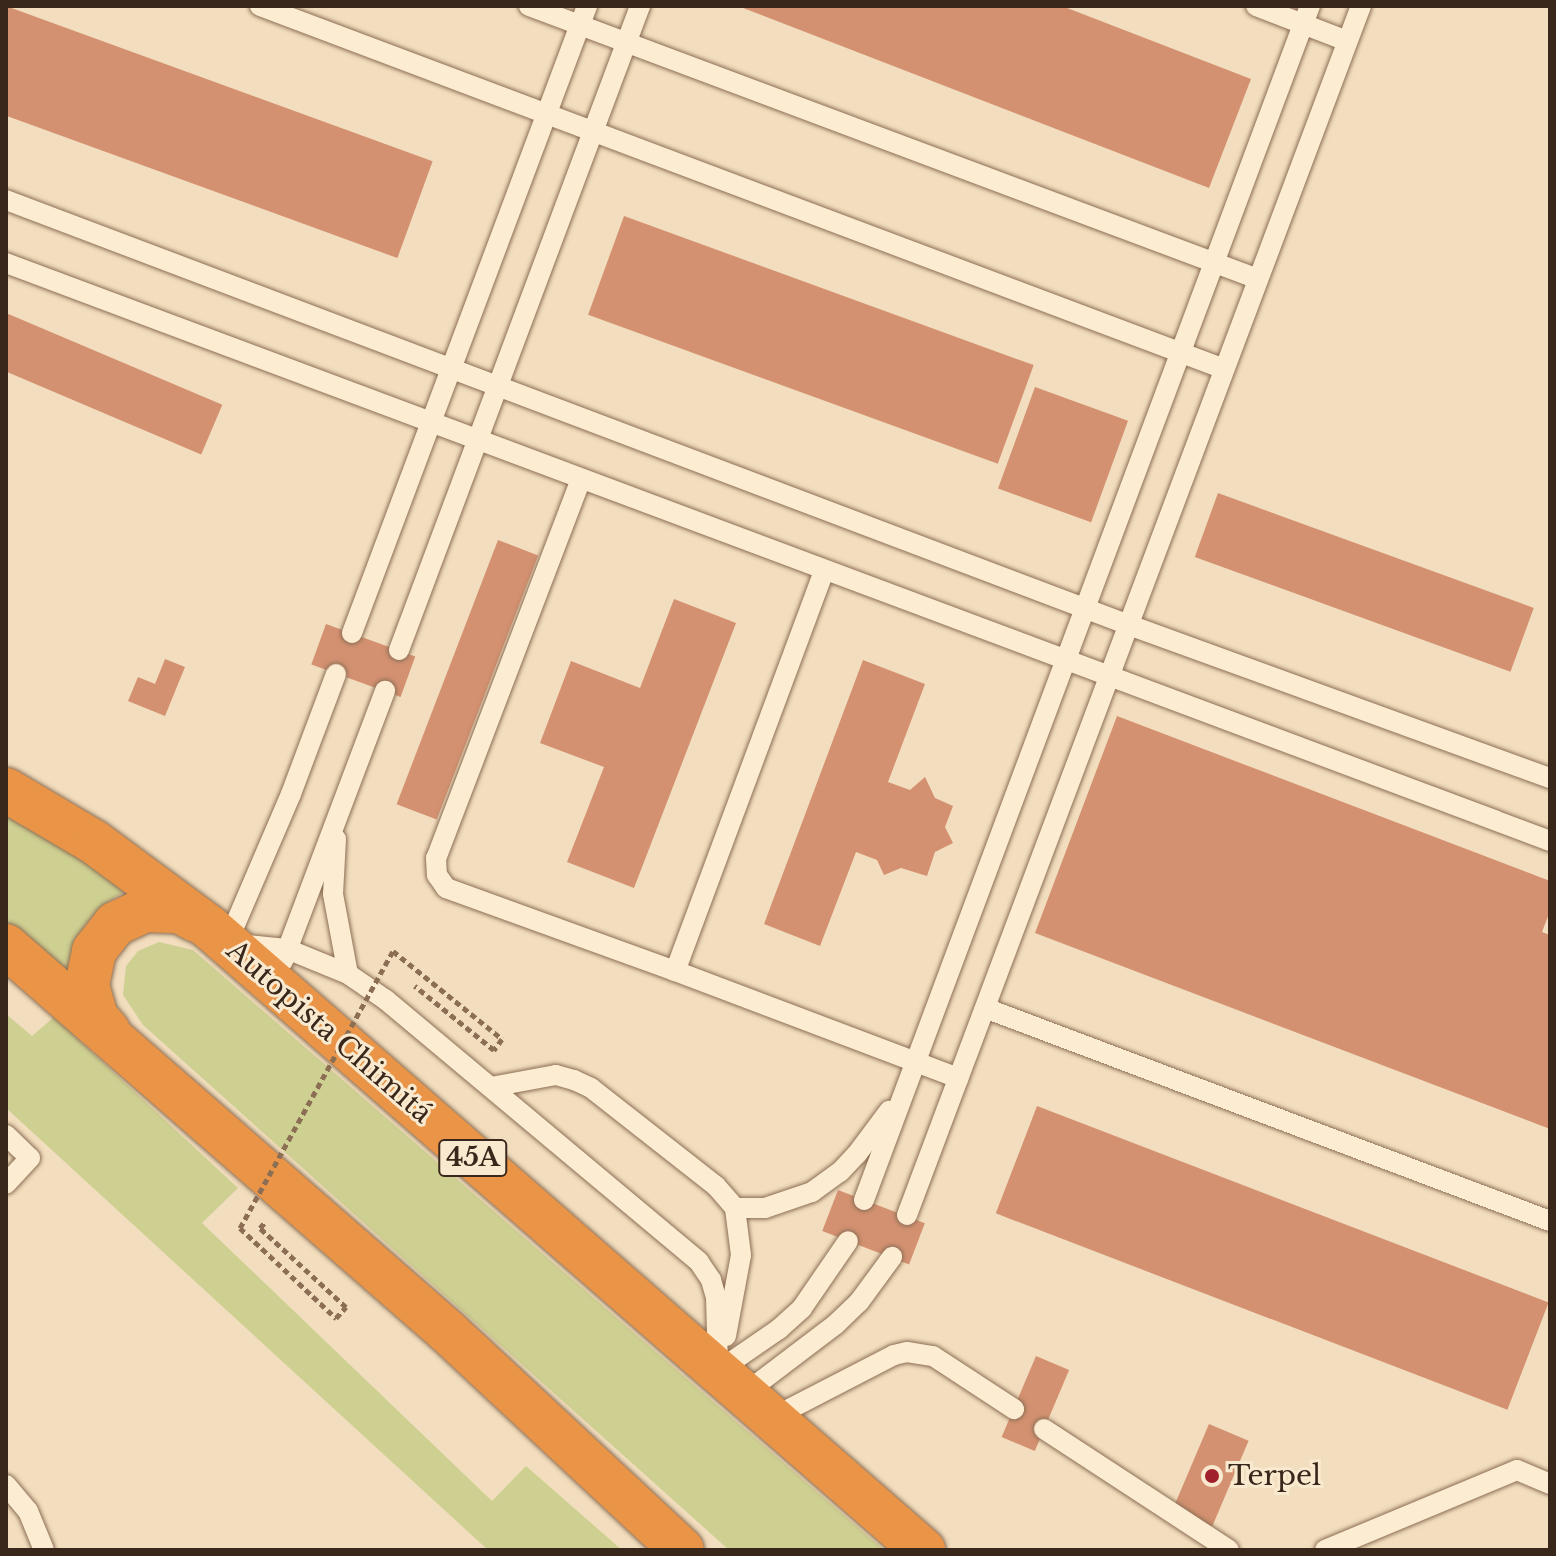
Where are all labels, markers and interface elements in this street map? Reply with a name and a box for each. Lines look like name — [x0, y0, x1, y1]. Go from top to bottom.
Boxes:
street label: Autopista Chimitá — [219, 934, 439, 1130]
road number: 45A — [437, 1136, 509, 1180]
place label: Terpel — [1228, 1459, 1321, 1493]
marker: Terpel — [1203, 1467, 1221, 1485]

